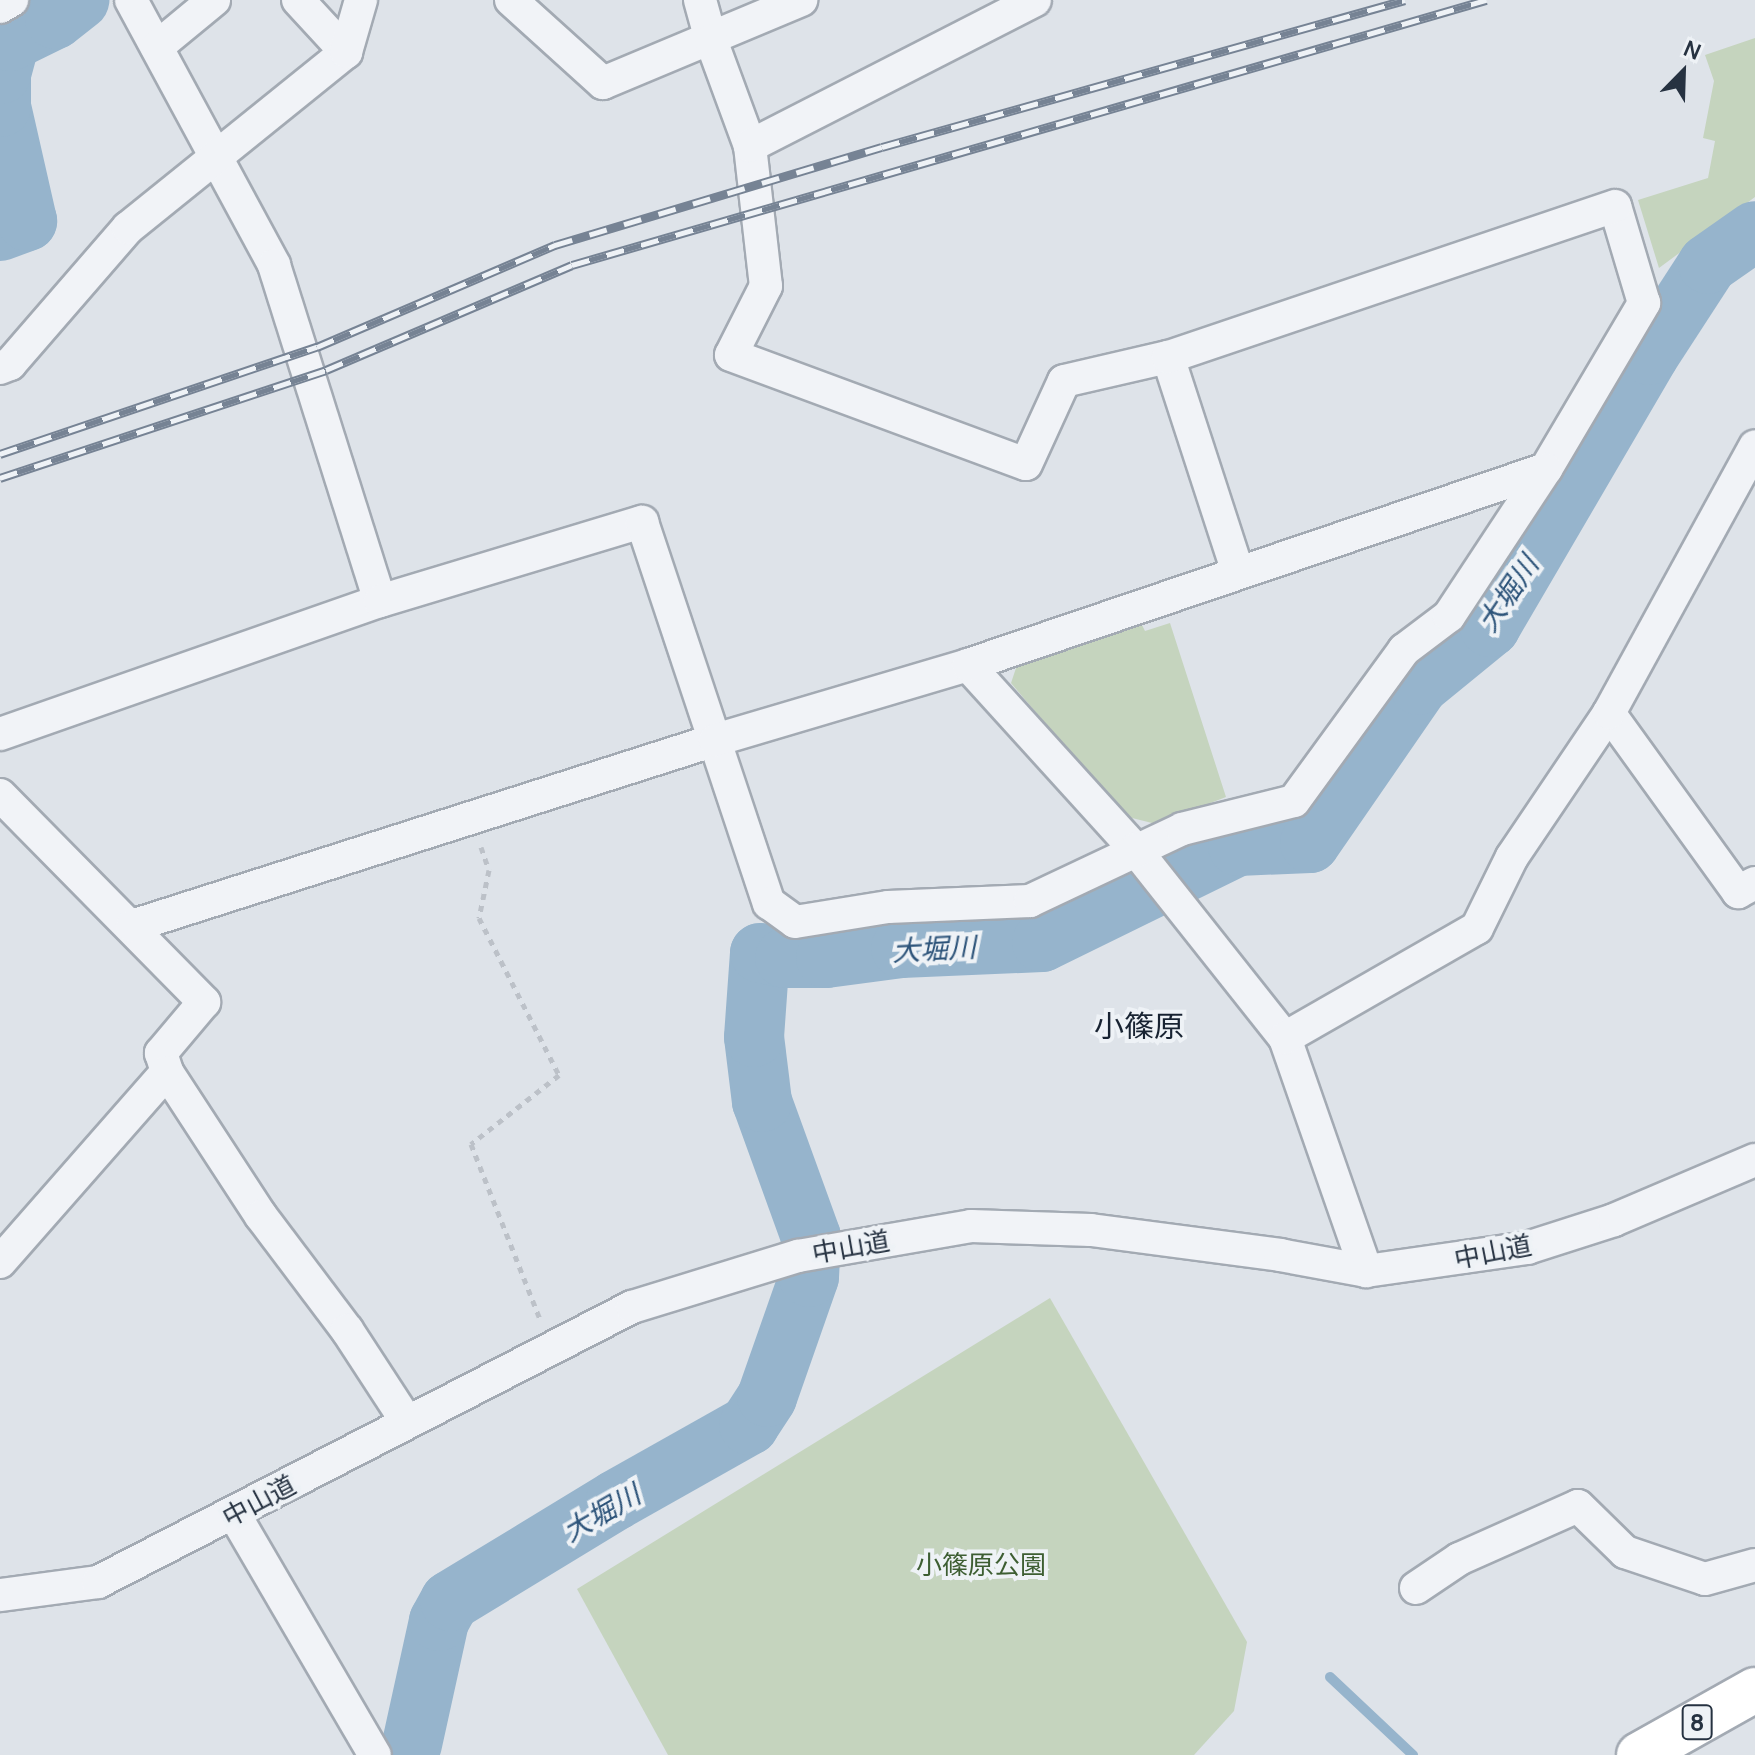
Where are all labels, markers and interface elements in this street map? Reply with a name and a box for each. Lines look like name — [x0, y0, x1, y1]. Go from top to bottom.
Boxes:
north arrow — [1643, 32, 1723, 112]
text: N — [1679, 33, 1706, 67]
water label: 大堀川 — [1470, 549, 1544, 637]
water label: 大堀川 — [891, 929, 977, 967]
district label: 小篠原 — [1094, 1008, 1184, 1044]
street label: 中山道 — [810, 1225, 892, 1269]
street label: 中山道 — [1452, 1229, 1534, 1275]
street label: 中山道 — [217, 1469, 301, 1533]
water label: 大堀川 — [556, 1476, 646, 1548]
park label: 小篠原公園 — [916, 1549, 1046, 1581]
road number: 8 — [1681, 1702, 1713, 1742]

